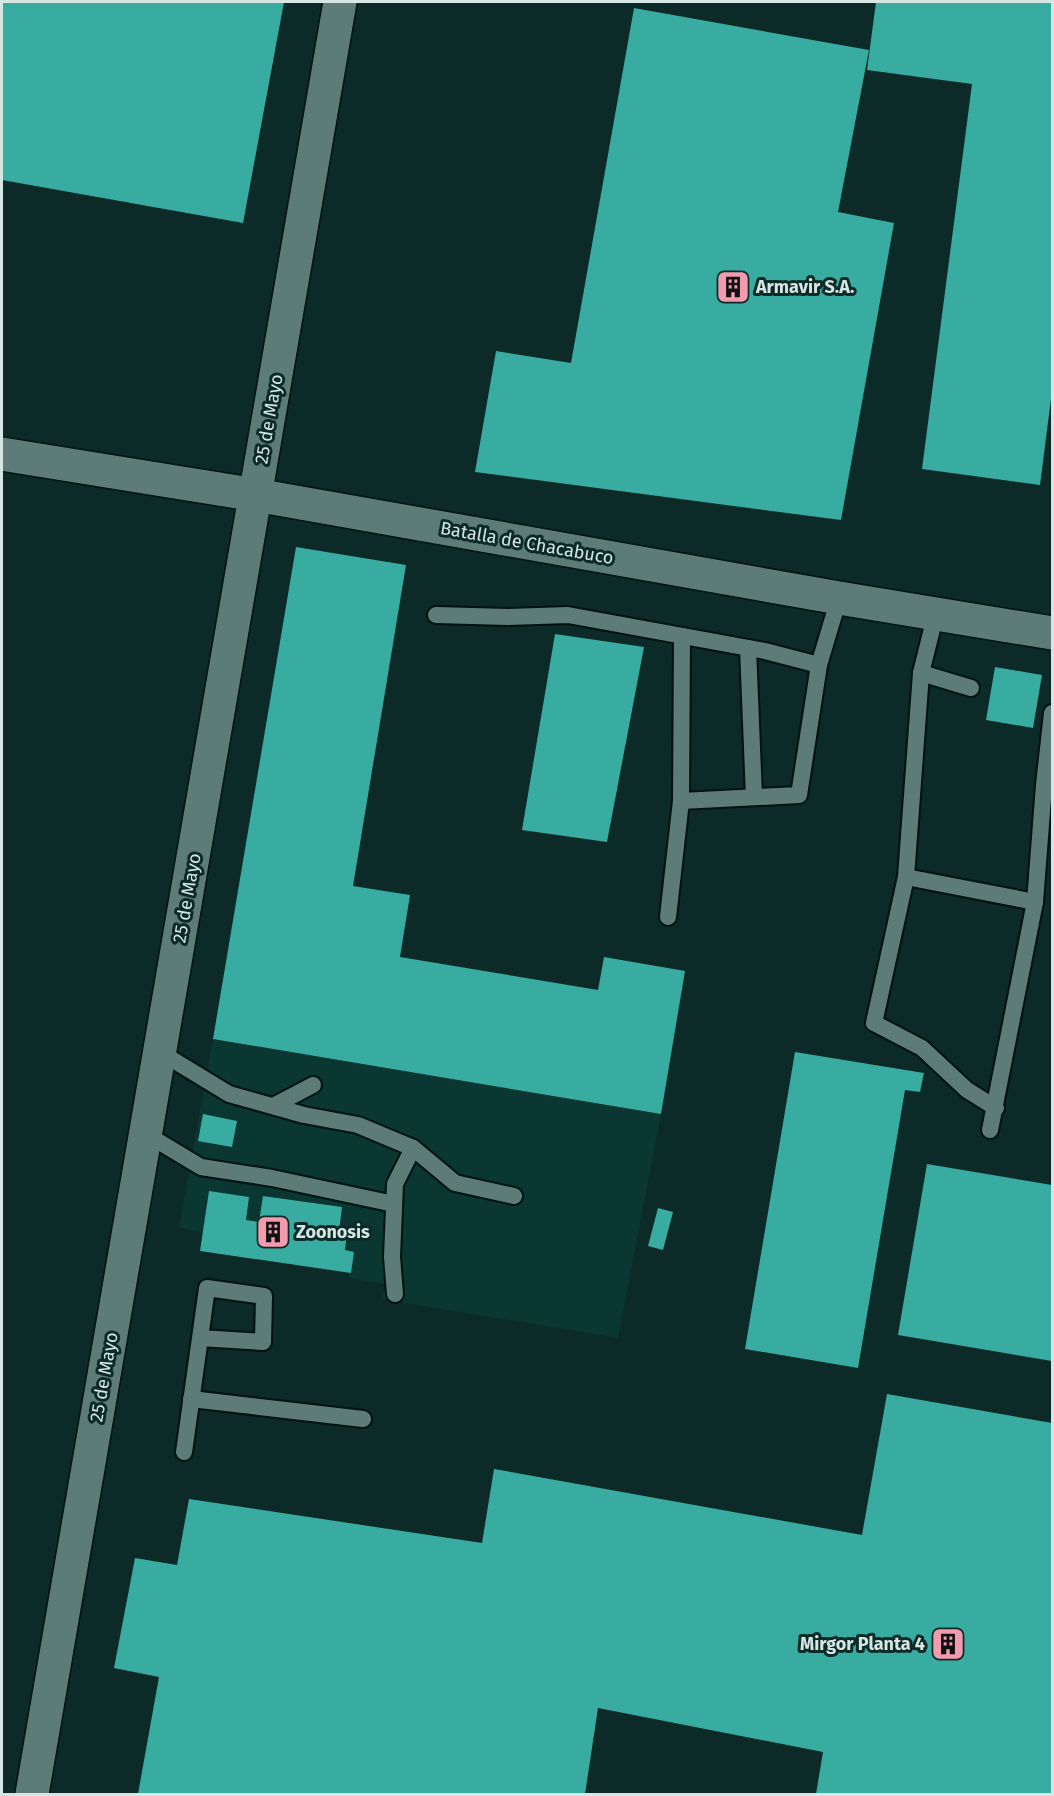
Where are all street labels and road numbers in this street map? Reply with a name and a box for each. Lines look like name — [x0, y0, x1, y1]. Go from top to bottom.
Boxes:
street label: 25 de Mayo — [250, 372, 288, 466]
street label: Batalla de Chacabuco — [439, 517, 615, 569]
street label: 25 de Mayo — [168, 851, 206, 945]
street label: 25 de Mayo — [85, 1330, 123, 1424]

